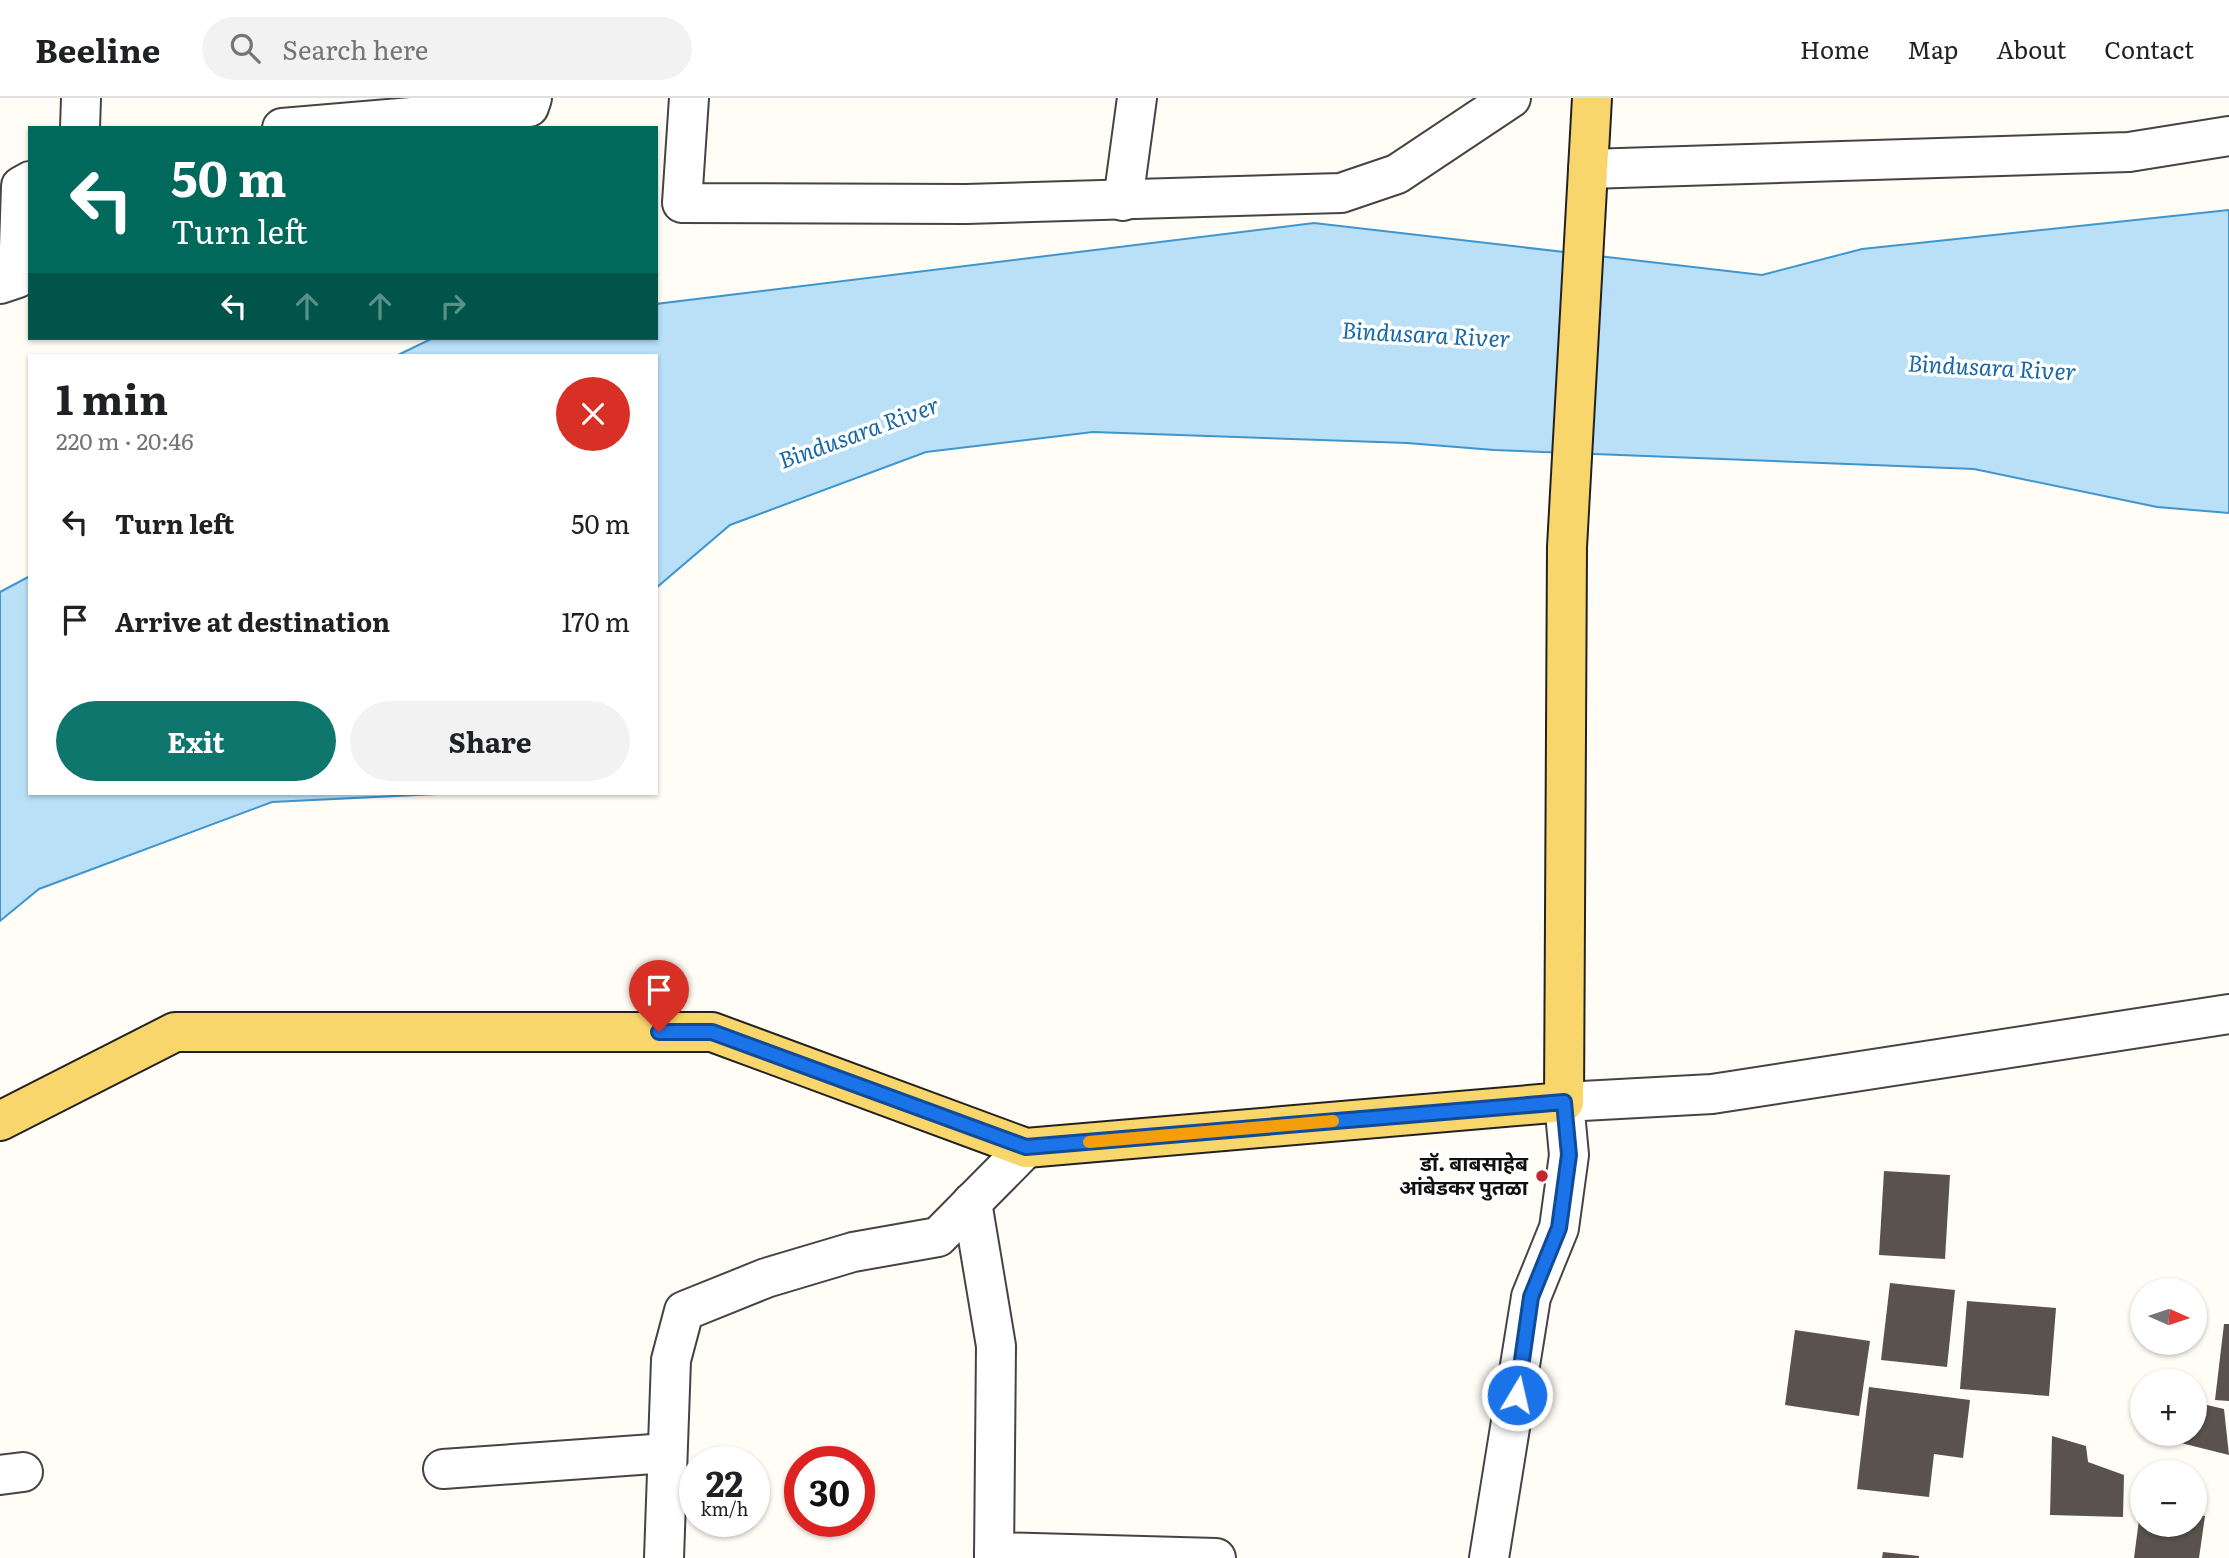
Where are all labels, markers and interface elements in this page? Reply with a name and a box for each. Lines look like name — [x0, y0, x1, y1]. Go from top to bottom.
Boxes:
search box — [202, 17, 692, 80]
text: Beeline — [35, 24, 160, 73]
icon: search — [226, 29, 264, 67]
text: Search here — [282, 29, 428, 68]
text: Home — [1800, 31, 1869, 66]
text: Map — [1907, 31, 1958, 66]
text: About — [1996, 31, 2066, 66]
text: Contact — [2104, 31, 2194, 66]
text: 50 m — [171, 139, 287, 212]
icon: left — [56, 154, 147, 245]
text: Turn left — [171, 206, 308, 254]
icon: left — [215, 287, 253, 325]
icon: ahead — [288, 287, 326, 325]
icon: ahead — [361, 287, 399, 325]
icon: right — [434, 287, 472, 325]
water label: Bindusara River — [1341, 312, 1511, 354]
water label: Bindusara River — [1907, 345, 2077, 387]
text: 1 min — [56, 366, 168, 428]
button: close — [556, 377, 630, 451]
water label: Bindusara River — [773, 386, 943, 476]
text: 220 m · 20:46 — [56, 423, 194, 457]
icon: left — [56, 503, 94, 541]
text: Turn left — [115, 503, 234, 542]
text: 50 m — [571, 503, 630, 542]
icon: arrive — [56, 601, 94, 639]
text: Arrive at destination — [115, 601, 390, 640]
text: 170 m — [562, 601, 630, 640]
button: Exit — [56, 701, 336, 781]
button: Share — [350, 701, 630, 781]
pin — [629, 960, 689, 1032]
icon: arrive — [640, 971, 678, 1009]
place label: डॉ. बाबसाहेब आंबेडकर पुतळा — [1399, 1146, 1529, 1201]
marker: डॉ. बाबसाहेब आंबेडकर पुतळा — [1534, 1168, 1550, 1184]
north arrow — [2130, 1278, 2207, 1354]
map controls — [2130, 1278, 2207, 1537]
position arrow — [1480, 1358, 1554, 1432]
button: + — [2130, 1369, 2207, 1446]
speed limit sign: 30 — [784, 1446, 875, 1537]
text: 22 — [706, 1456, 743, 1508]
button: − — [2130, 1460, 2207, 1537]
text: km/h — [701, 1495, 748, 1522]

